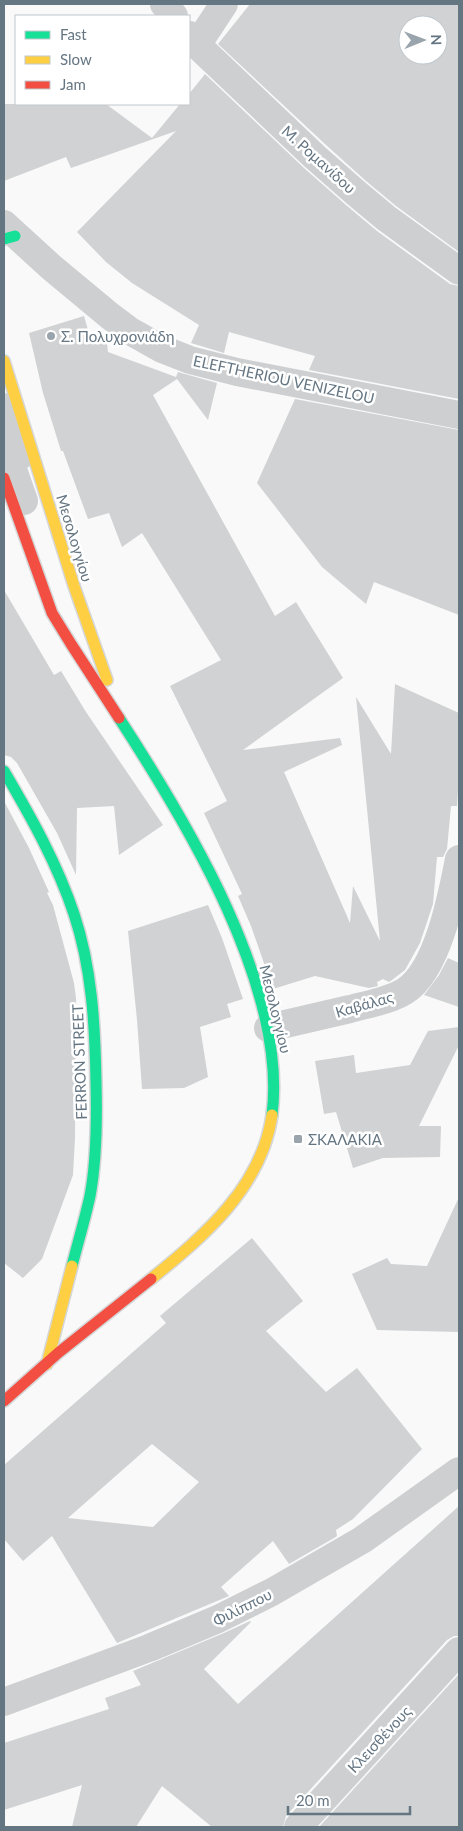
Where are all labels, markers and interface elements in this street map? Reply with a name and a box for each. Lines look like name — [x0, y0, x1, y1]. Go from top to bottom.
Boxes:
legend — [15, 15, 190, 105]
north arrow — [398, 15, 448, 65]
text: Fast — [60, 25, 87, 43]
text: N — [428, 34, 445, 45]
text: Slow — [60, 50, 92, 68]
text: Jam — [60, 75, 86, 93]
street label: Μ. Ρομανίδου — [278, 121, 360, 197]
place label: Σ. Πολυχρονιάδη — [61, 327, 175, 345]
marker: Σ. Πολυχρονιάδη — [45, 330, 57, 342]
street label: ELEFTHERIOU VENIZELOU — [192, 351, 376, 407]
street label: Μεσολογγίου — [53, 492, 97, 584]
street label: Μεσολογγίου — [256, 963, 296, 1055]
street label: Καβάλας — [333, 987, 395, 1021]
street label: FERRON STREET — [68, 1004, 90, 1120]
place label: ΣΚΑΛΑΚΙΑ — [308, 1130, 383, 1148]
marker: ΣΚΑΛΑΚΙΑ — [292, 1133, 304, 1145]
street label: Φιλίππου — [210, 1585, 274, 1629]
street label: Κλεισθένους — [344, 1702, 414, 1776]
scale bar — [288, 1784, 410, 1816]
text: 20 m — [296, 1791, 330, 1809]

